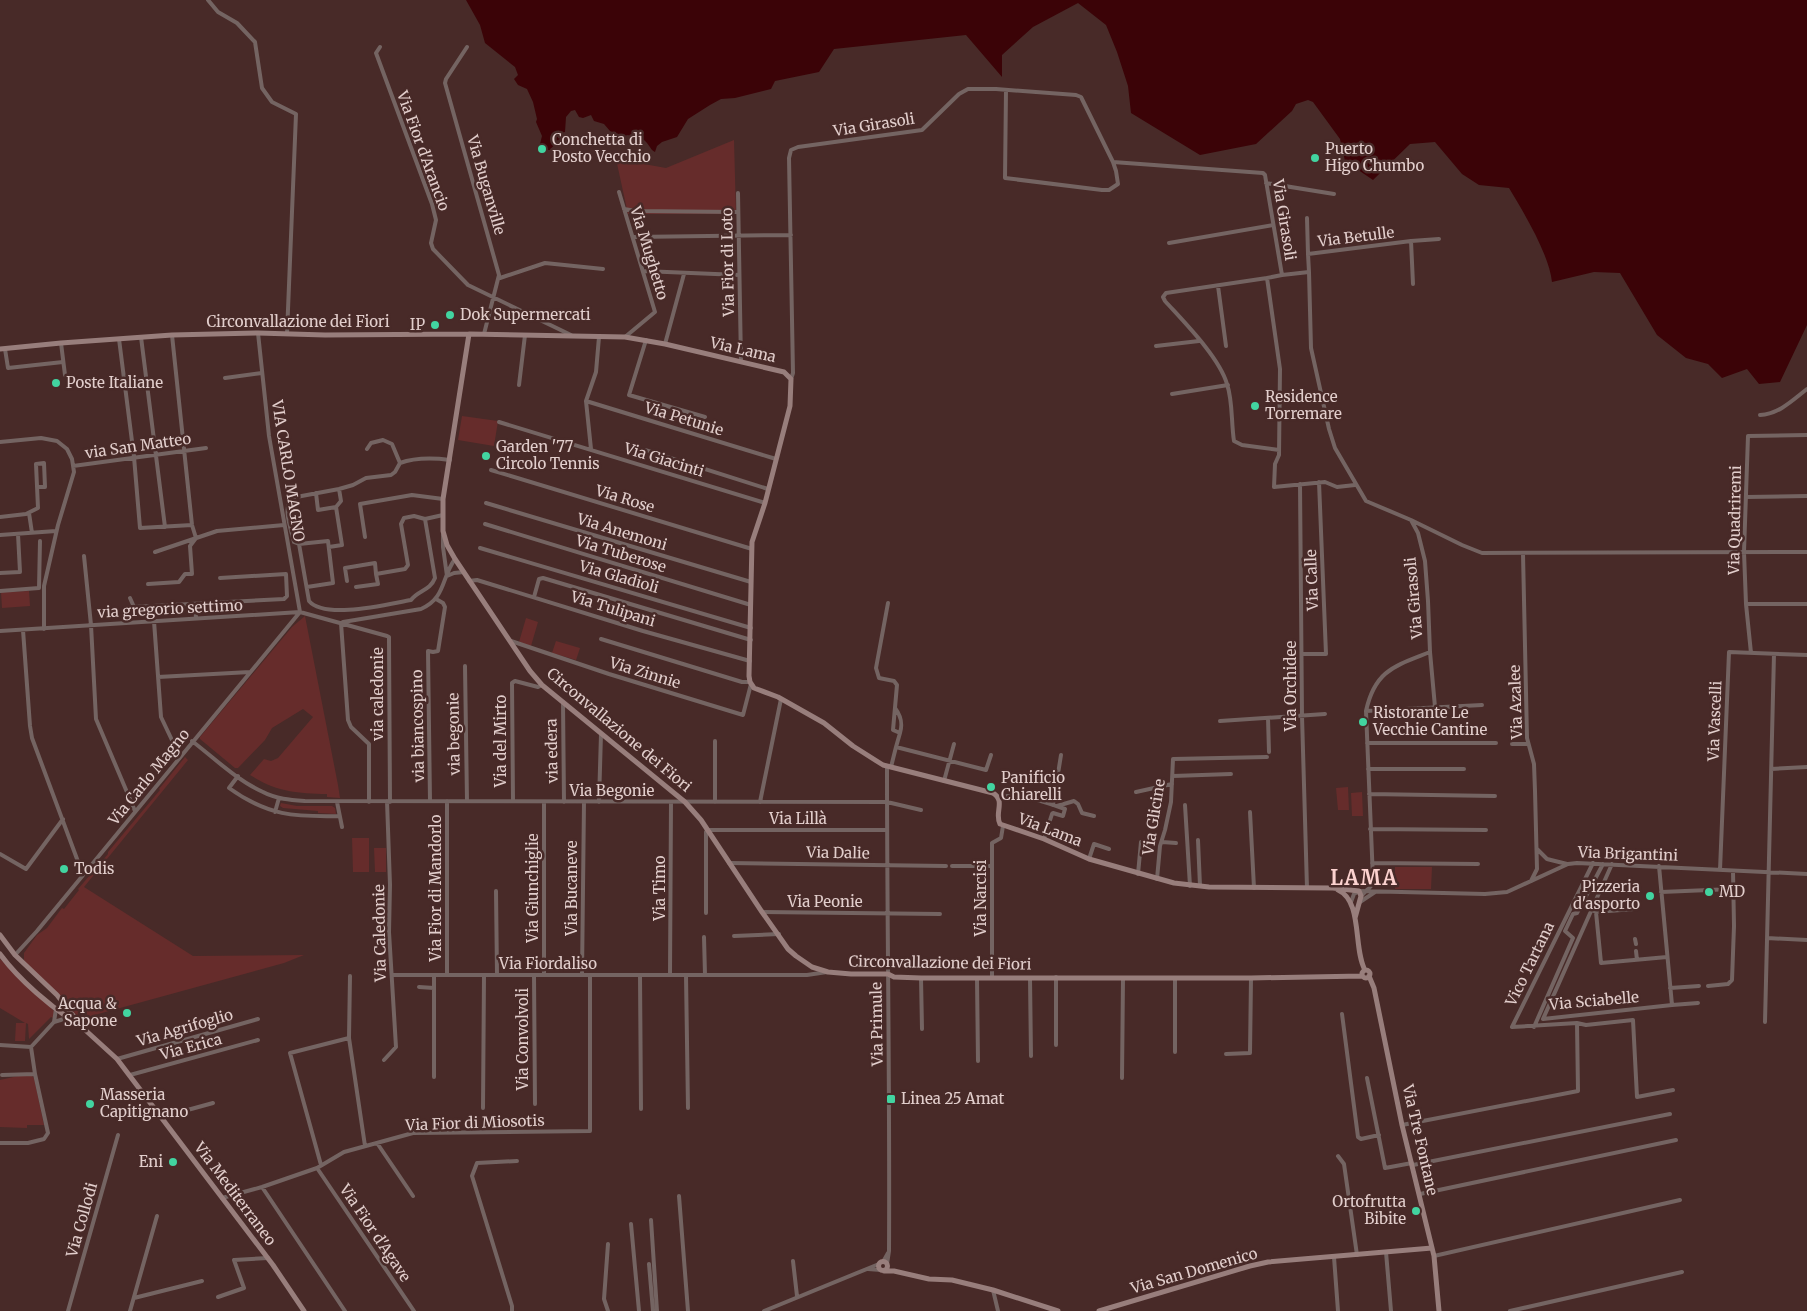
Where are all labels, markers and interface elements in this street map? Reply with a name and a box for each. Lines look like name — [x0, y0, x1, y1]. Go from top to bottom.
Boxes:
street label: Via Fior d'Arancio — [393, 87, 454, 214]
street label: Via Girasoli — [831, 109, 916, 140]
place label: Conchetta di Posto Vecchio — [552, 130, 651, 166]
street label: Via Buganville — [463, 132, 510, 237]
place label: Puerto Higo Chumbo — [1325, 139, 1425, 175]
marker: Conchetta di Posto Vecchio — [536, 143, 548, 155]
marker: Puerto Higo Chumbo — [1309, 152, 1321, 164]
street label: Via Girasoli — [1269, 177, 1300, 262]
street label: Via Mughetto — [626, 203, 673, 302]
street label: Via Fior di Loto — [717, 207, 738, 318]
street label: Via Betulle — [1316, 222, 1395, 251]
place label: Dok Supermercati — [460, 305, 591, 324]
marker: Dok Supermercati — [444, 309, 456, 321]
street label: Circonvallazione dei Fiori — [207, 312, 390, 331]
place label: IP — [410, 315, 425, 334]
marker: IP — [429, 319, 441, 331]
street label: Via Lama — [707, 332, 778, 366]
place label: Poste Italiane — [66, 373, 163, 392]
marker: Poste Italiane — [50, 377, 62, 389]
place label: Residence Torremare — [1265, 387, 1342, 423]
street label: Via Petunie — [641, 397, 726, 440]
street label: VIA CARLO MAGNO — [268, 398, 309, 543]
marker: Residence Torremare — [1249, 400, 1261, 412]
street label: via San Matteo — [83, 429, 192, 462]
place label: Garden '77 Circolo Tennis — [496, 437, 600, 473]
street label: Via Giacinti — [621, 438, 707, 481]
marker: Garden '77 Circolo Tennis — [480, 450, 492, 462]
street label: Via Quadriremi — [1724, 465, 1745, 576]
street label: Via Rose — [592, 480, 657, 517]
street label: Via Anemoni — [574, 509, 670, 554]
street label: Via Tuberose — [573, 530, 669, 576]
street label: Via Calle — [1301, 549, 1322, 612]
street label: Via Gladioli — [576, 556, 661, 597]
street label: Via Girasoli — [1400, 556, 1427, 641]
street label: Via Tulipani — [568, 586, 658, 630]
street label: via gregorio settimo — [96, 595, 243, 622]
street label: Via Orchidee — [1281, 640, 1300, 732]
street label: via caledonie — [368, 647, 387, 742]
street label: Via Zinnie — [606, 652, 683, 692]
street label: Circonvallazione dei Fiori — [543, 664, 696, 796]
street label: Via Azalee — [1505, 664, 1526, 740]
street label: via biancospino — [407, 669, 428, 784]
street label: Via Vascelli — [1704, 680, 1725, 762]
street label: via begonie — [443, 692, 464, 776]
street label: Via del Mirto — [491, 695, 510, 788]
place label: Ristorante Le Vecchie Cantine — [1372, 703, 1488, 739]
marker: Ristorante Le Vecchie Cantine — [1357, 716, 1369, 728]
street label: via edera — [541, 719, 562, 785]
street label: Via Carlo Magno — [103, 725, 193, 829]
place label: Panificio Chiarelli — [1001, 768, 1065, 804]
street label: Via Glicine — [1138, 777, 1169, 857]
street label: Via Begonie — [569, 781, 655, 800]
marker: Panificio Chiarelli — [985, 781, 997, 793]
street label: Via Lama — [1015, 808, 1085, 850]
street label: Via Lillà — [768, 809, 827, 828]
street label: Via Fior di Mandorlo — [426, 814, 445, 962]
street label: Via Giunchiglie — [523, 833, 542, 944]
street label: Via Bucaneve — [562, 840, 581, 937]
street label: Via Dalie — [805, 842, 870, 863]
street label: Via Brigantini — [1577, 842, 1679, 865]
street label: Via Timo — [650, 855, 669, 922]
place label: Todis — [74, 859, 114, 878]
street label: Via Narcisi — [971, 860, 990, 937]
marker: Todis — [58, 863, 70, 875]
district label: LAMA — [1330, 865, 1398, 890]
place label: Pizzeria d'asporto — [1573, 877, 1640, 913]
place label: MD — [1719, 882, 1745, 901]
street label: Via Caledonie — [369, 884, 390, 983]
marker: MD — [1703, 886, 1715, 898]
marker: Pizzeria d'asporto — [1644, 890, 1656, 902]
street label: Via Peonie — [786, 892, 863, 911]
street label: Vico Tartana — [1501, 919, 1558, 1010]
street label: Circonvallazione dei Fiori — [848, 951, 1032, 974]
street label: Via Fiordaliso — [498, 954, 597, 973]
street label: Via Primule — [866, 982, 887, 1067]
street label: Via Sciabelle — [1547, 987, 1640, 1014]
street label: Via Convolvoli — [513, 988, 532, 1091]
place label: Acqua & Sapone — [57, 994, 118, 1030]
street label: Via Agrifoglio — [134, 1005, 235, 1051]
marker: Acqua & Sapone — [121, 1007, 133, 1019]
street label: Via Erica — [157, 1029, 224, 1064]
street label: Via Tre Fontane — [1398, 1082, 1443, 1197]
place label: Masseria Capitignano — [100, 1085, 188, 1121]
place label: Linea 25 Amat — [901, 1089, 1004, 1108]
marker: Linea 25 Amat — [885, 1093, 897, 1105]
marker: Masseria Capitignano — [84, 1098, 96, 1110]
street label: Via Fior di Miosotis — [404, 1111, 545, 1134]
street label: Via Mediterraneo — [190, 1137, 281, 1249]
place label: Eni — [139, 1152, 163, 1171]
marker: Eni — [167, 1156, 179, 1168]
street label: Via Fior d'Agave — [335, 1179, 415, 1285]
street label: Via Collodi — [62, 1180, 101, 1260]
place label: Ortofrutta Bibite — [1332, 1192, 1406, 1228]
marker: Ortofrutta Bibite — [1410, 1205, 1422, 1217]
street label: Via San Domenico — [1127, 1243, 1260, 1298]

